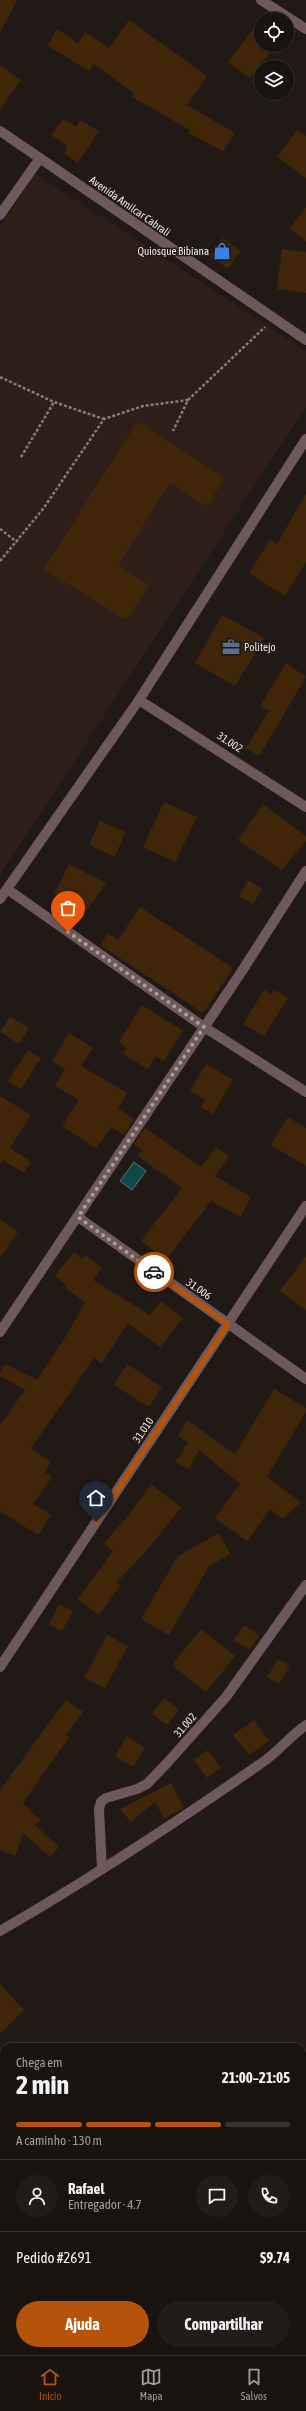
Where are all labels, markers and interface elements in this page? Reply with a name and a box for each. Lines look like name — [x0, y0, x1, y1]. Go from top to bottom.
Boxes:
map controls — [254, 12, 294, 100]
button: locate — [254, 12, 294, 52]
button: layers — [254, 60, 294, 100]
street label: Avenida Amilcar Cabrali — [87, 174, 173, 238]
shop icon: Quiosque Bibiana — [212, 241, 232, 261]
place label: Quiosque Bibiana — [138, 245, 209, 257]
office icon: Politejo — [221, 637, 241, 657]
place label: Politejo — [244, 641, 276, 653]
street label: 31.002 — [215, 729, 245, 755]
pin — [51, 891, 85, 932]
icon: bag — [57, 897, 79, 919]
courier — [134, 1252, 174, 1292]
icon: car — [143, 1261, 165, 1283]
street label: 31.006 — [184, 1276, 214, 1302]
street label: 31.010 — [130, 1415, 156, 1445]
pin — [79, 1481, 113, 1522]
icon: home — [85, 1487, 107, 1509]
street label: 31.002 — [171, 1711, 199, 1739]
text: Chega em — [16, 2055, 62, 2070]
text: 21:00–21:05 — [222, 2069, 290, 2086]
text: 2 min — [16, 2070, 69, 2100]
text: A caminho · 130 m — [16, 2133, 102, 2148]
button: person — [16, 2175, 58, 2217]
button: chat — [196, 2175, 238, 2217]
button: phone — [248, 2175, 290, 2217]
text: Rafael — [68, 2180, 104, 2197]
text: Entregador · 4.7 — [68, 2197, 142, 2212]
text: Pedido #2691 — [16, 2249, 92, 2266]
text: $9.74 — [260, 2249, 290, 2266]
button: Ajuda — [16, 2301, 149, 2347]
button: Compartilhar — [157, 2301, 290, 2347]
tab: Início — [39, 2366, 62, 2402]
tab: Mapa — [140, 2366, 163, 2402]
tab: Salvos — [241, 2366, 267, 2402]

